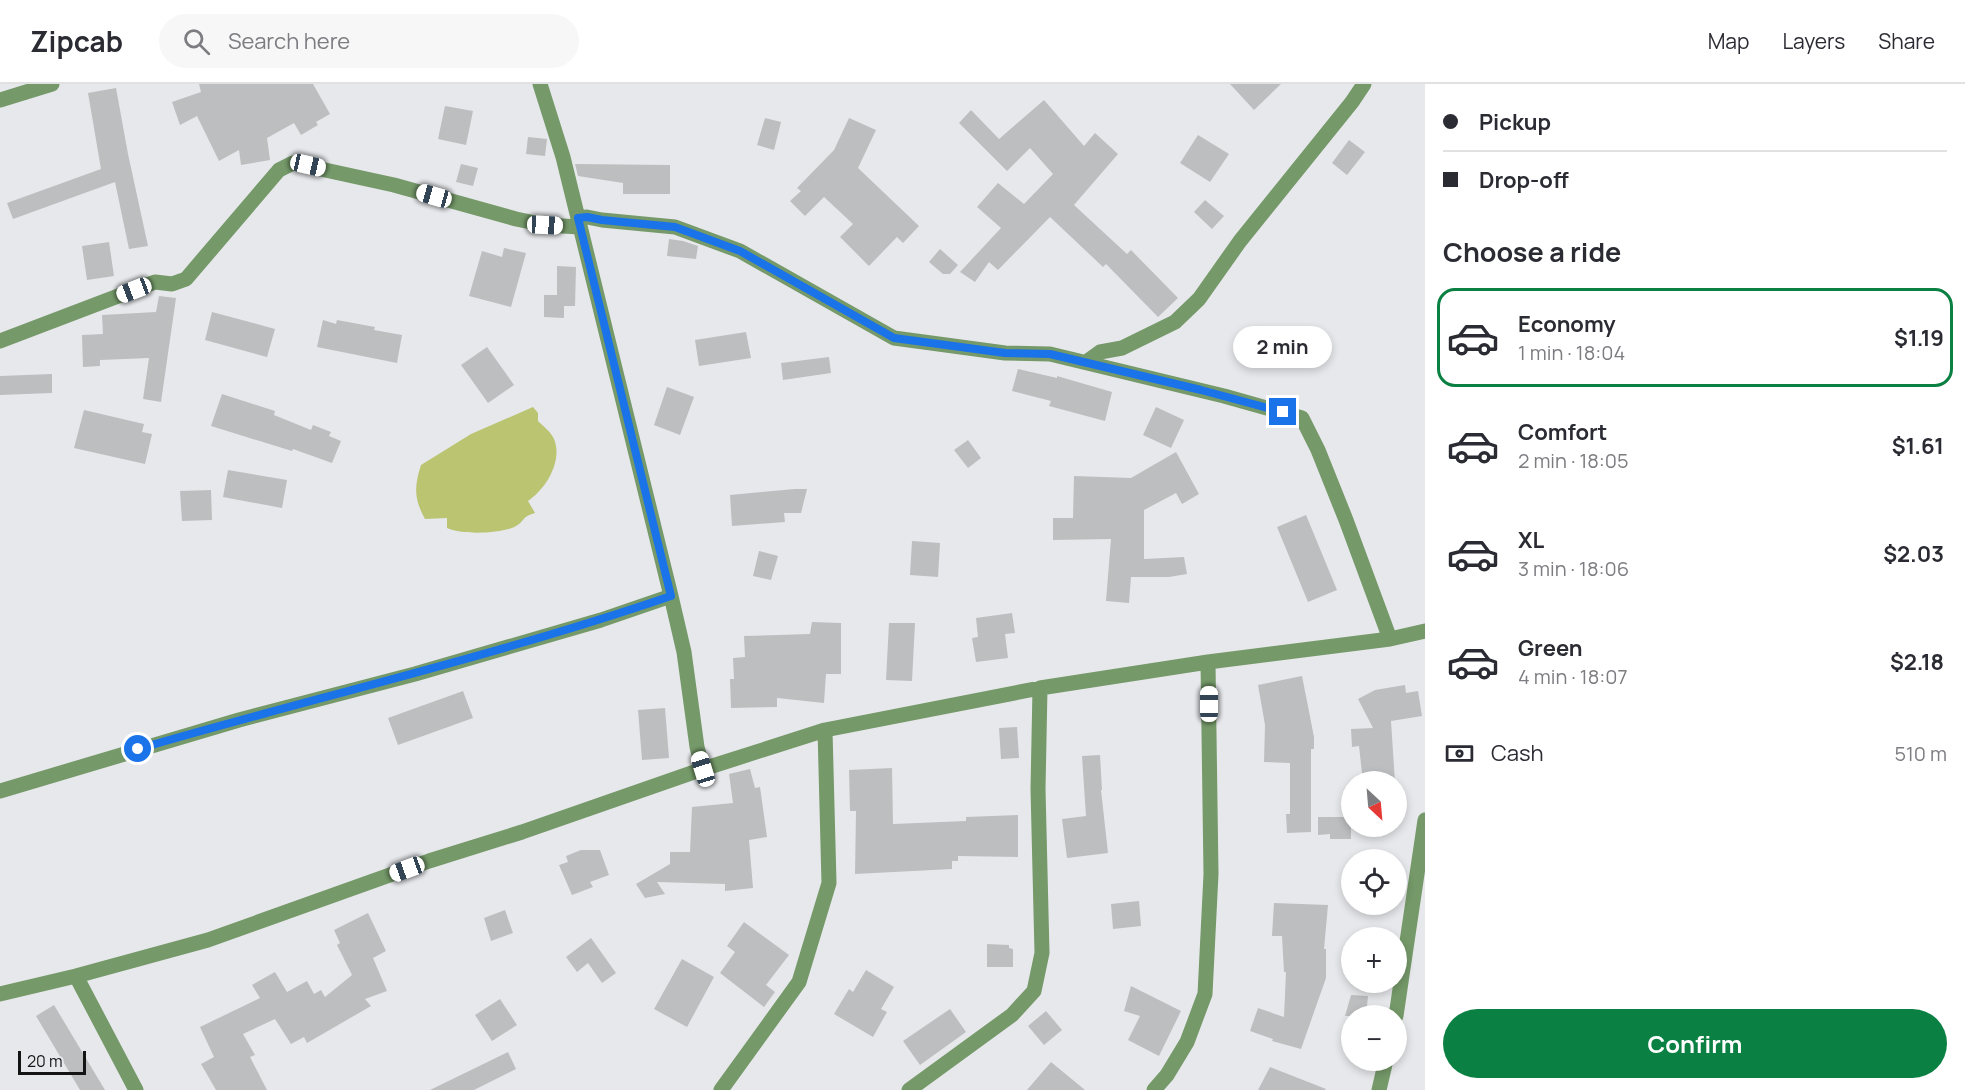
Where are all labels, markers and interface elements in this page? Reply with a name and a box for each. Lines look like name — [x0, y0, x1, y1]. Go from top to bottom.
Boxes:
search box — [159, 14, 579, 68]
text: Zipcab — [30, 22, 123, 60]
icon: search — [180, 25, 213, 58]
text: Search here — [228, 26, 350, 56]
text: Map — [1708, 27, 1749, 55]
text: Layers — [1782, 27, 1845, 55]
text: Share — [1878, 27, 1935, 55]
text: Pickup — [1479, 107, 1551, 137]
car — [288, 152, 328, 178]
text: Drop-off — [1479, 165, 1569, 195]
car — [414, 182, 454, 210]
car — [527, 215, 563, 235]
text: Choose a ride — [1443, 233, 1621, 270]
car — [114, 275, 154, 305]
text: Economy — [1518, 309, 1616, 339]
icon: car — [1446, 311, 1500, 365]
text: $1.19 — [1894, 323, 1944, 353]
callout: 2 min — [1234, 325, 1332, 367]
text: 2 min — [1256, 333, 1309, 360]
text: 1 min · 18:04 — [1518, 339, 1625, 366]
route end — [1269, 398, 1296, 425]
text: Comfort — [1518, 417, 1607, 447]
icon: car — [1446, 419, 1500, 473]
text: $1.61 — [1892, 431, 1944, 461]
text: 2 min · 18:05 — [1518, 447, 1629, 474]
text: XL — [1518, 525, 1544, 555]
icon: car — [1446, 527, 1500, 581]
text: $2.03 — [1883, 539, 1944, 569]
text: 3 min · 18:06 — [1518, 555, 1629, 582]
text: Green — [1518, 633, 1583, 663]
icon: car — [1446, 635, 1500, 689]
text: $2.18 — [1890, 647, 1944, 677]
text: 4 min · 18:07 — [1518, 663, 1627, 690]
car — [1200, 686, 1218, 722]
route start — [124, 735, 151, 762]
icon: cash — [1443, 737, 1476, 770]
text: Cash — [1491, 738, 1544, 768]
text: 510 m — [1894, 740, 1947, 767]
car — [689, 749, 717, 789]
north arrow — [1341, 771, 1407, 837]
map controls — [1341, 771, 1407, 1071]
button: locate — [1341, 849, 1407, 915]
car — [387, 854, 427, 884]
button: + — [1341, 927, 1407, 993]
button: − — [1341, 1005, 1407, 1071]
button: Confirm — [1443, 1009, 1947, 1078]
scale bar — [18, 1048, 86, 1076]
text: 20 m — [27, 1050, 63, 1072]

